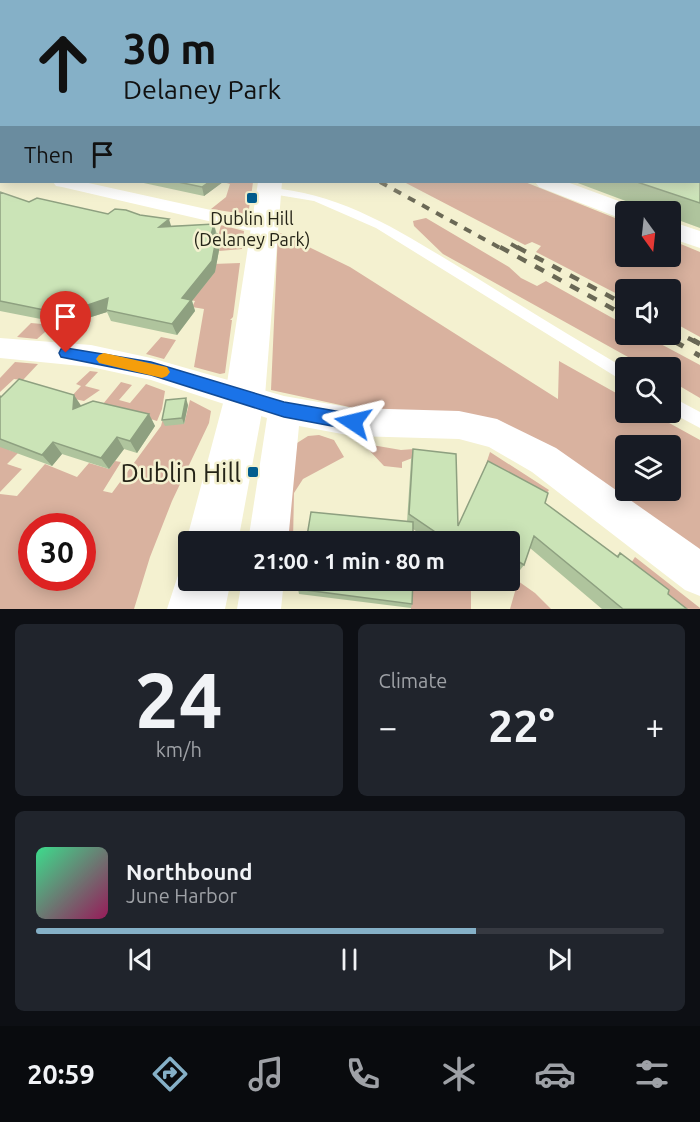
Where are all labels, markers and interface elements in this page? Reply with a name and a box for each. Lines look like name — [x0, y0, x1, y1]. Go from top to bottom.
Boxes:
icon: ahead — [24, 24, 102, 102]
text: 30 m — [123, 25, 217, 72]
text: Delaney Park — [123, 74, 281, 104]
icon: arrive — [86, 138, 119, 171]
text: Then — [24, 142, 74, 167]
marker: Dublin Hill (Delaney Park) — [245, 191, 259, 205]
north arrow — [615, 201, 681, 267]
map controls — [615, 201, 681, 501]
place label: Dublin Hill (Delaney Park) — [194, 208, 310, 250]
button: sound — [615, 279, 681, 345]
pin — [40, 291, 91, 353]
icon: arrive — [49, 300, 82, 333]
button: search — [615, 357, 681, 423]
position arrow — [321, 390, 385, 454]
button: layers — [615, 435, 681, 501]
place label: Dublin Hill — [121, 458, 241, 487]
marker: Dublin Hill — [246, 465, 260, 479]
speed limit sign: 30 — [18, 513, 96, 591]
text: 21:00 · 1 min · 80 m — [253, 548, 445, 573]
text: 24 — [135, 655, 223, 743]
text: Climate — [379, 669, 447, 692]
text: 22° — [488, 700, 555, 751]
text: − — [379, 708, 397, 745]
text: + — [645, 708, 664, 745]
text: km/h — [156, 738, 202, 761]
text: Northbound — [126, 859, 252, 884]
text: June Harbor — [126, 884, 237, 907]
icon: previous — [124, 943, 157, 976]
icon: pause — [333, 943, 366, 976]
icon: next — [543, 943, 576, 976]
icon: directions — [149, 1053, 191, 1095]
icon: music — [245, 1053, 287, 1095]
icon: phone — [342, 1053, 384, 1095]
icon: climate — [438, 1053, 480, 1095]
icon: car — [534, 1053, 576, 1095]
icon: filters — [631, 1053, 673, 1095]
text: 20:59 — [27, 1059, 95, 1089]

